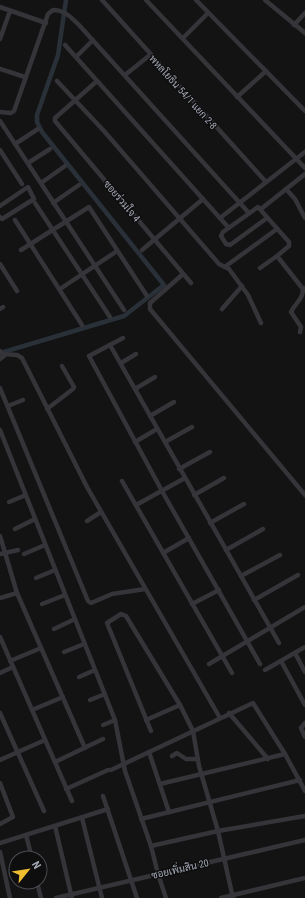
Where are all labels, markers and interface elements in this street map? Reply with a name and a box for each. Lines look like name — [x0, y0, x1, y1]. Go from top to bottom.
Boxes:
street label: พหลโยธิน 54/1 แยก 2-8 — [147, 52, 220, 131]
street label: ซอยร่วมใจ 4 — [102, 178, 143, 224]
north arrow — [8, 850, 48, 890]
street label: ซอยเพิ่มสิน 20 — [150, 855, 210, 881]
text: N — [29, 859, 44, 872]

